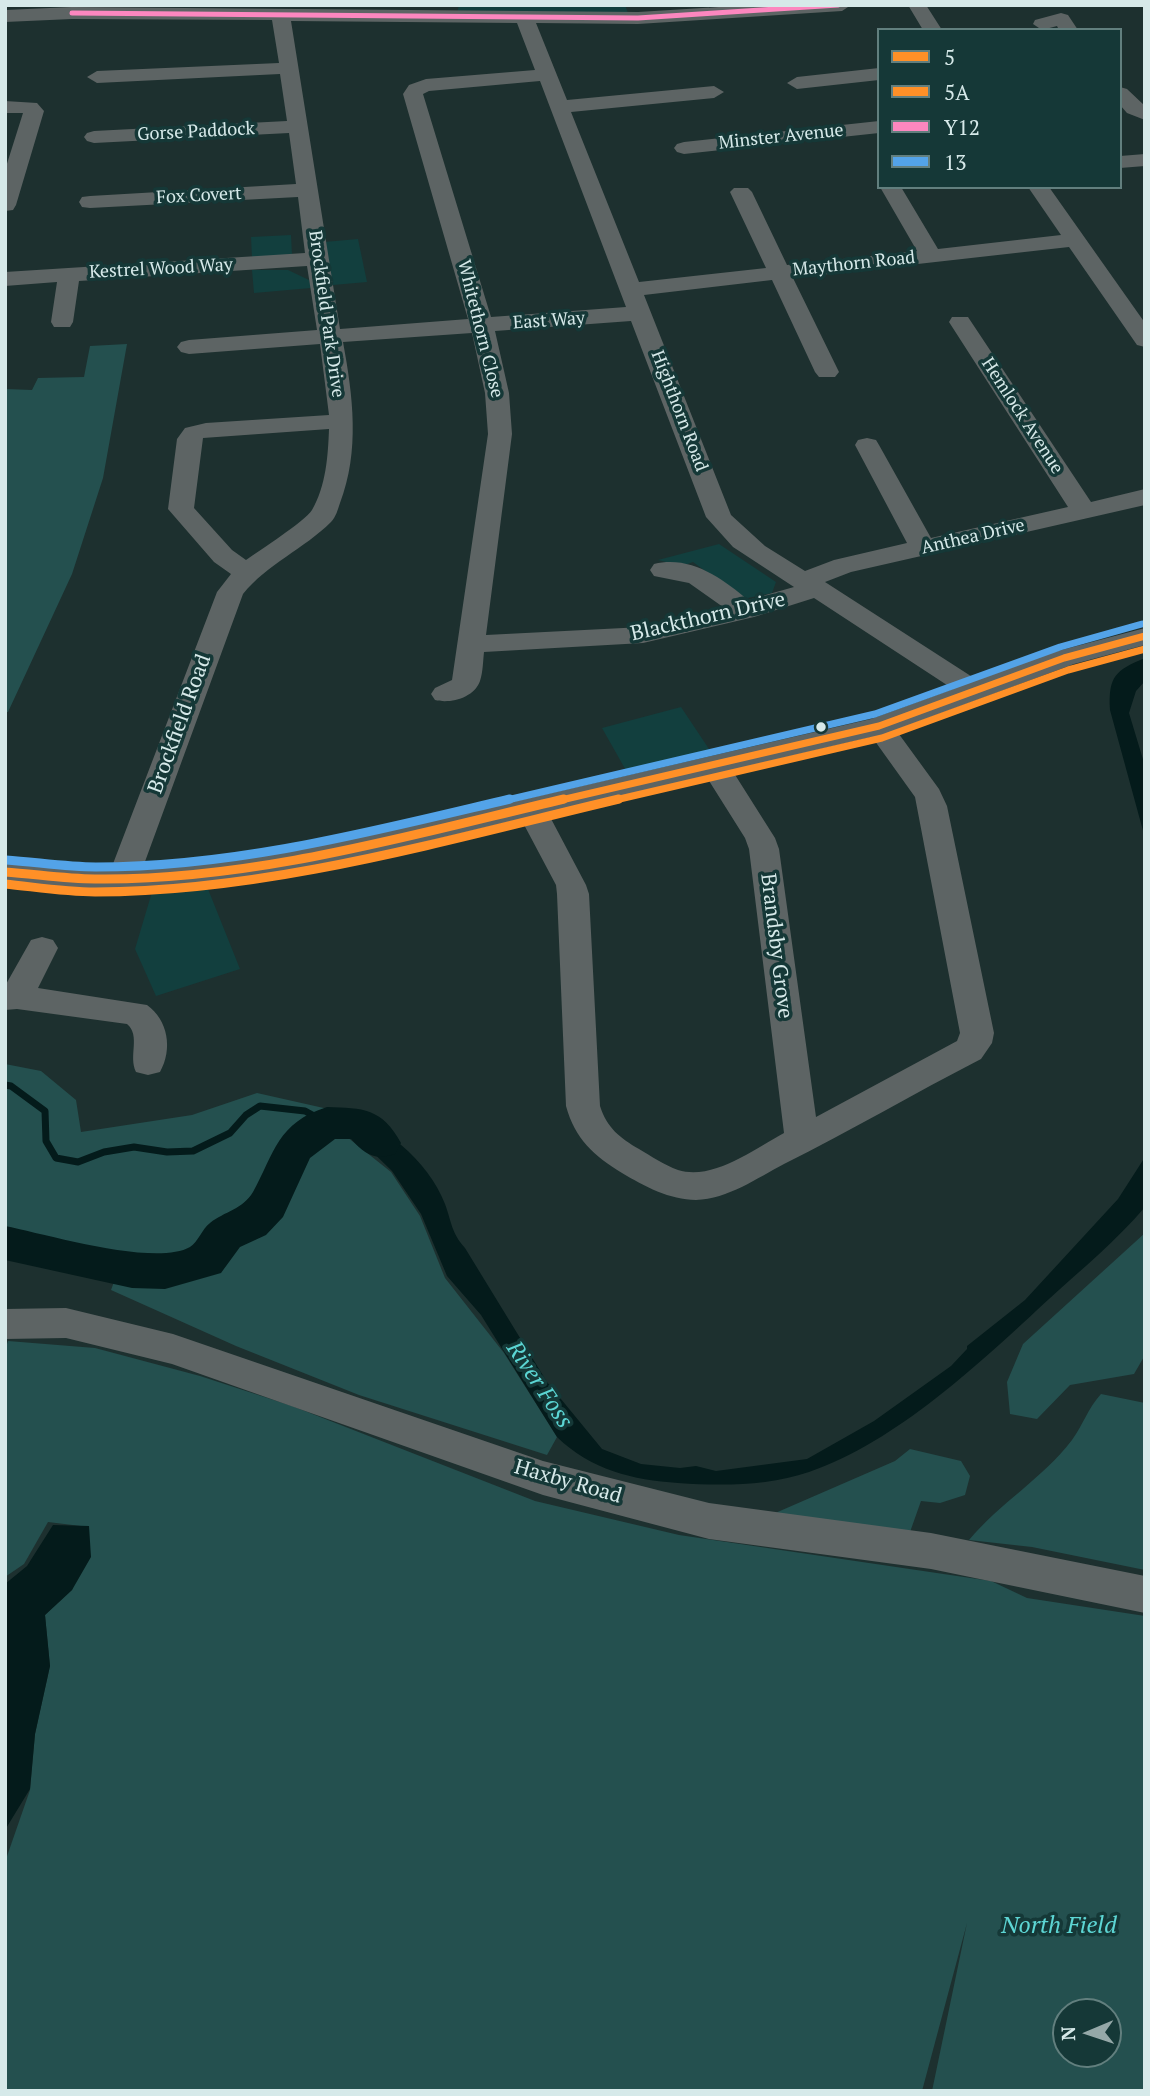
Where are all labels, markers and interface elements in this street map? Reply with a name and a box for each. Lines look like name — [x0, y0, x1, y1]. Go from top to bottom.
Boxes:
legend — [877, 28, 1122, 189]
text: 5 — [944, 43, 955, 71]
text: 5A — [944, 78, 970, 106]
text: Y12 — [944, 113, 980, 141]
street label: Gorse Paddock — [137, 118, 255, 146]
street label: Minster Avenue — [717, 120, 845, 154]
text: 13 — [944, 148, 966, 176]
street label: Fox Covert — [156, 183, 242, 209]
street label: Brockfield Park Drive — [304, 229, 348, 399]
street label: Maythorn Road — [792, 247, 916, 281]
street label: Kestrel Wood Way — [89, 254, 233, 284]
street label: Whitethorn Close — [452, 258, 508, 400]
street label: East Way — [512, 308, 586, 334]
street label: Highthorn Road — [646, 347, 712, 475]
street label: Hemlock Avenue — [976, 354, 1068, 478]
street label: Anthea Drive — [919, 515, 1027, 559]
street label: Blackthorn Drive — [628, 587, 788, 647]
street label: Brockfield Road — [143, 651, 217, 797]
unlabelled marker — [814, 720, 828, 734]
street label: Brandsby Grove — [755, 872, 797, 1020]
water label: River Foss — [500, 1336, 578, 1434]
street label: Haxby Road — [511, 1455, 625, 1509]
park label: North Field — [1001, 1912, 1117, 1940]
north arrow — [1052, 1998, 1122, 2068]
text: N — [1055, 2026, 1080, 2041]

